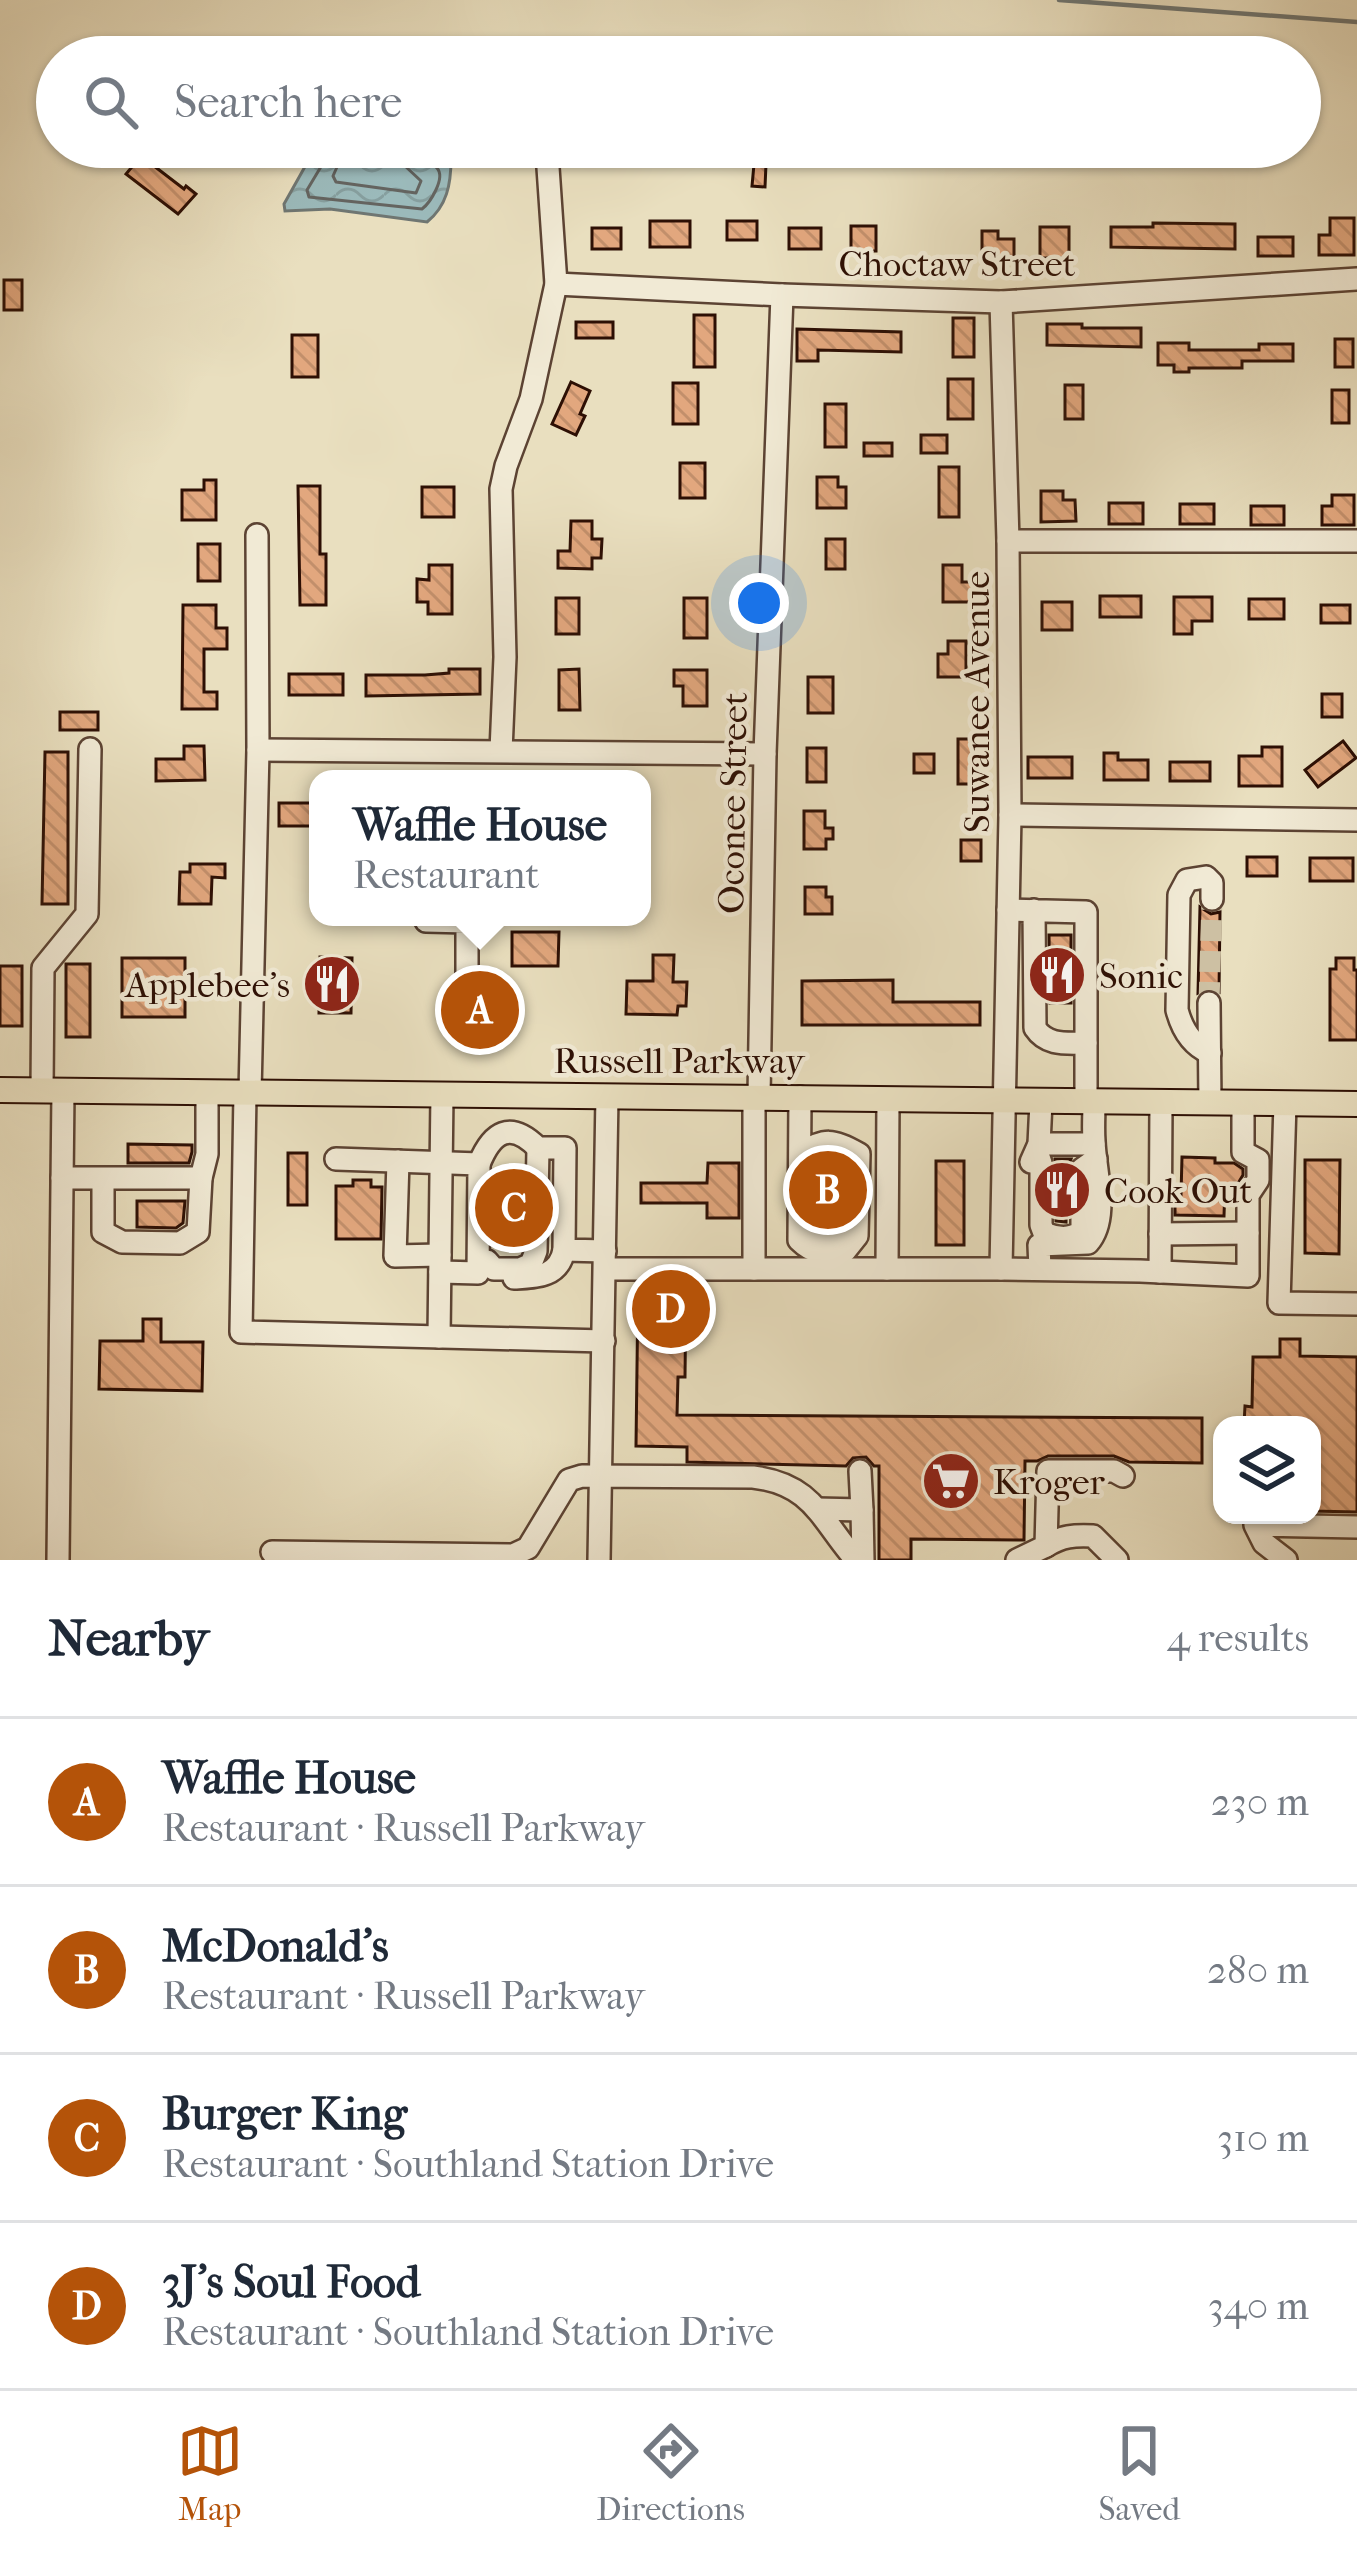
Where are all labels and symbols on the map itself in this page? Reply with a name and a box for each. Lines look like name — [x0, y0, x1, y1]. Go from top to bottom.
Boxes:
street label: Choctaw Street — [839, 243, 1076, 285]
street label: Suwanee Avenue — [956, 571, 998, 833]
your location — [729, 573, 789, 633]
street label: Oconee Street — [710, 692, 756, 914]
restaurant icon: Sonic — [1026, 944, 1088, 1006]
restaurant icon: Applebee's — [301, 953, 363, 1015]
place label: Sonic — [1099, 955, 1183, 997]
place label: Applebee's — [123, 964, 290, 1006]
pin: A — [441, 965, 519, 1055]
street label: Russell Parkway — [553, 1040, 806, 1082]
pin: B — [789, 1145, 867, 1235]
restaurant icon: Cook Out — [1031, 1159, 1093, 1221]
pin: C — [475, 1163, 553, 1253]
place label: Cook Out — [1104, 1170, 1253, 1212]
pin: D — [632, 1264, 710, 1354]
supermarket icon: Kroger — [920, 1450, 982, 1512]
place label: Kroger — [993, 1461, 1106, 1503]

